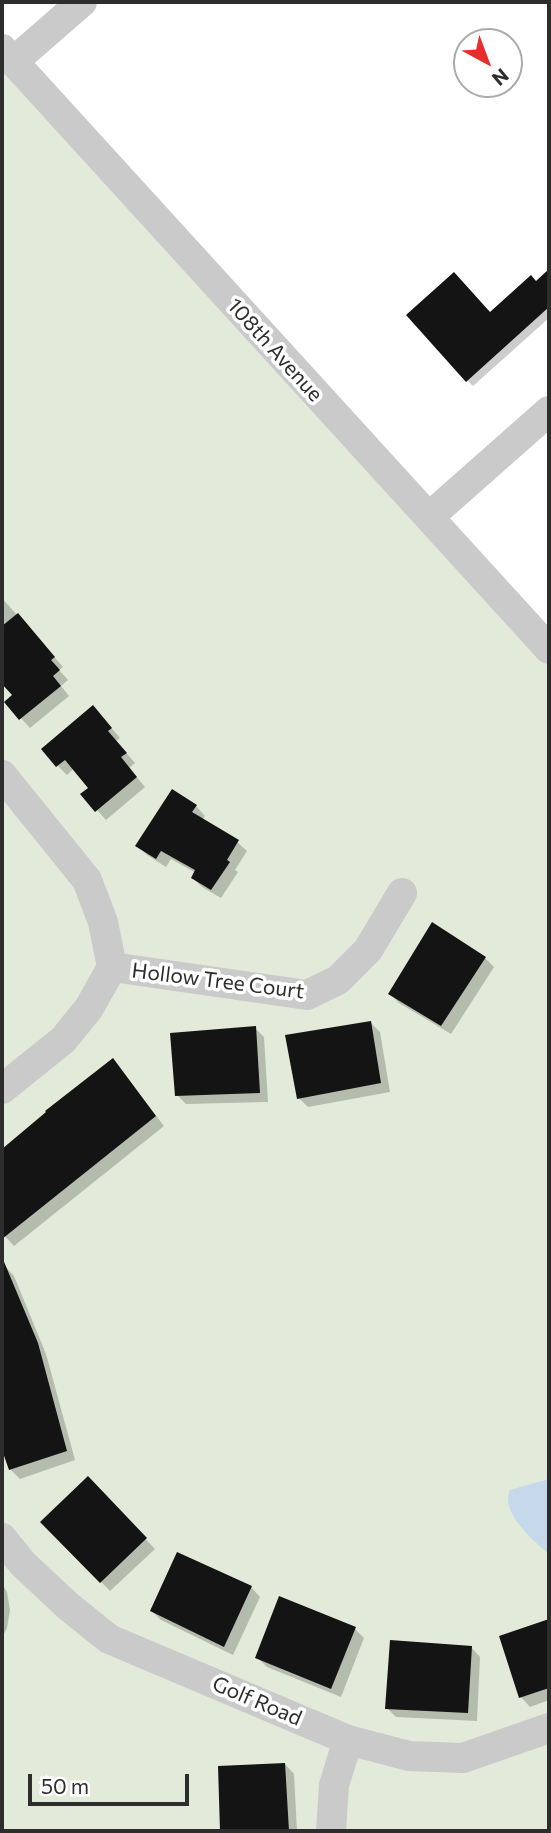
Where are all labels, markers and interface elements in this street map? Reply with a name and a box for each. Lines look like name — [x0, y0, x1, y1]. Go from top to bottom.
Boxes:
north arrow — [453, 28, 523, 98]
text: N — [488, 64, 514, 91]
street label: 108th Avenue — [222, 293, 328, 407]
street label: Hollow Tree Court — [130, 958, 306, 1004]
street label: Golf Road — [209, 1671, 305, 1731]
scale bar — [32, 1759, 192, 1803]
text: 50 m — [41, 1773, 89, 1798]

